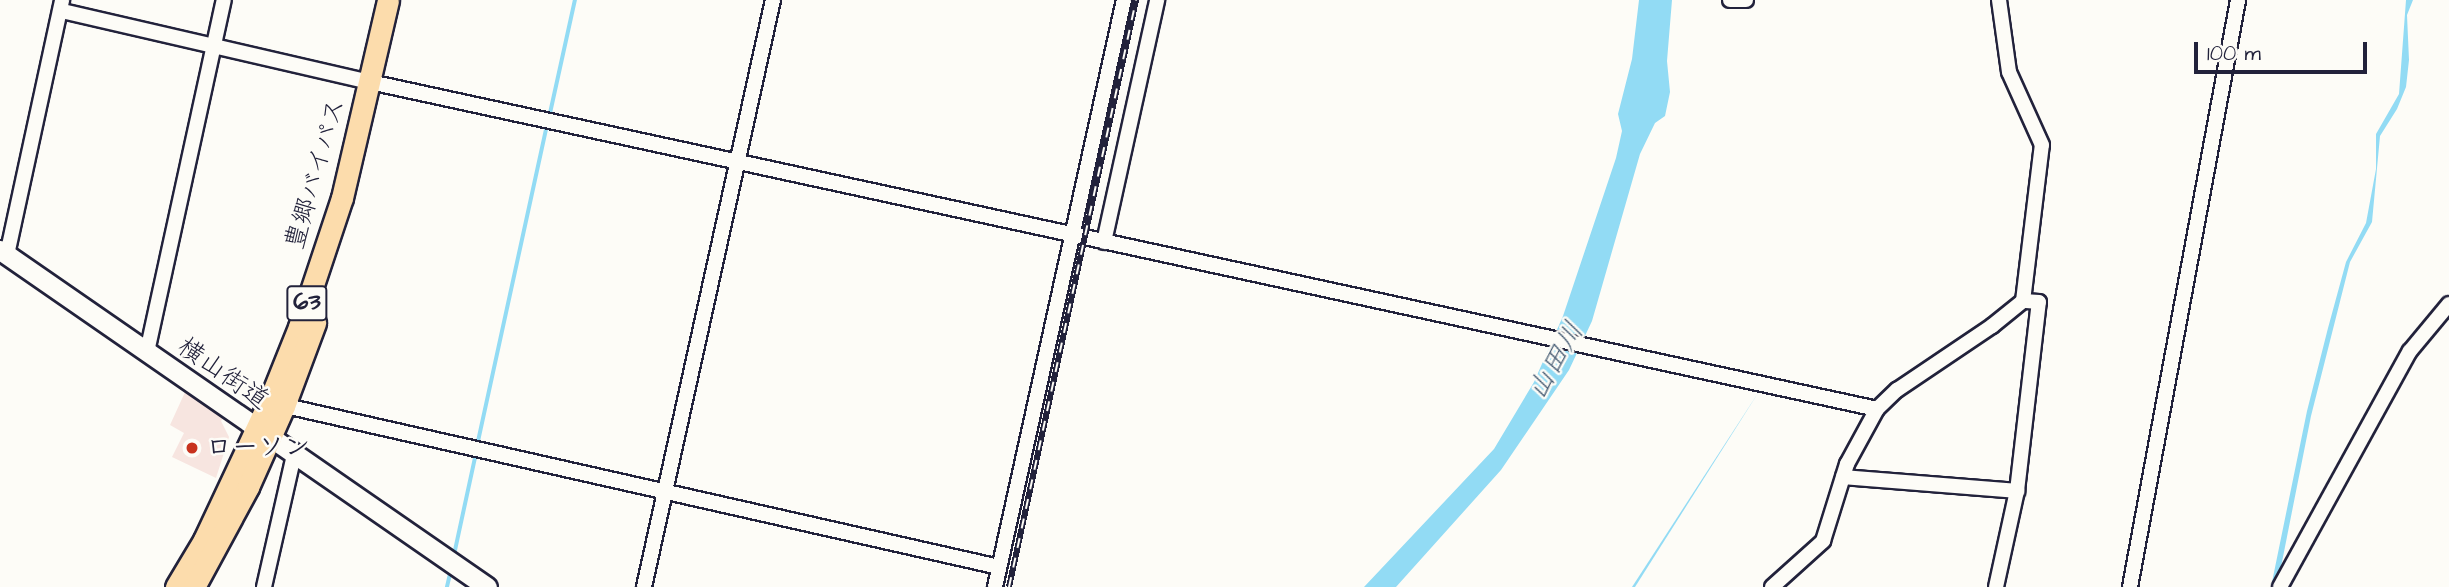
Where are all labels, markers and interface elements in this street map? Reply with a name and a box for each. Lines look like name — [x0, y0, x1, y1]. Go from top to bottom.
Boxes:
scale bar — [2197, 28, 2370, 72]
text: 100 m — [2207, 39, 2261, 68]
street label: 豊郷バイパス — [280, 95, 352, 253]
road number: 63 — [286, 282, 328, 324]
water label: 山田川 — [1520, 316, 1592, 406]
street label: 横山街道 — [171, 331, 275, 417]
place label: ローソン — [206, 432, 310, 464]
marker: ローソン — [184, 440, 200, 456]

